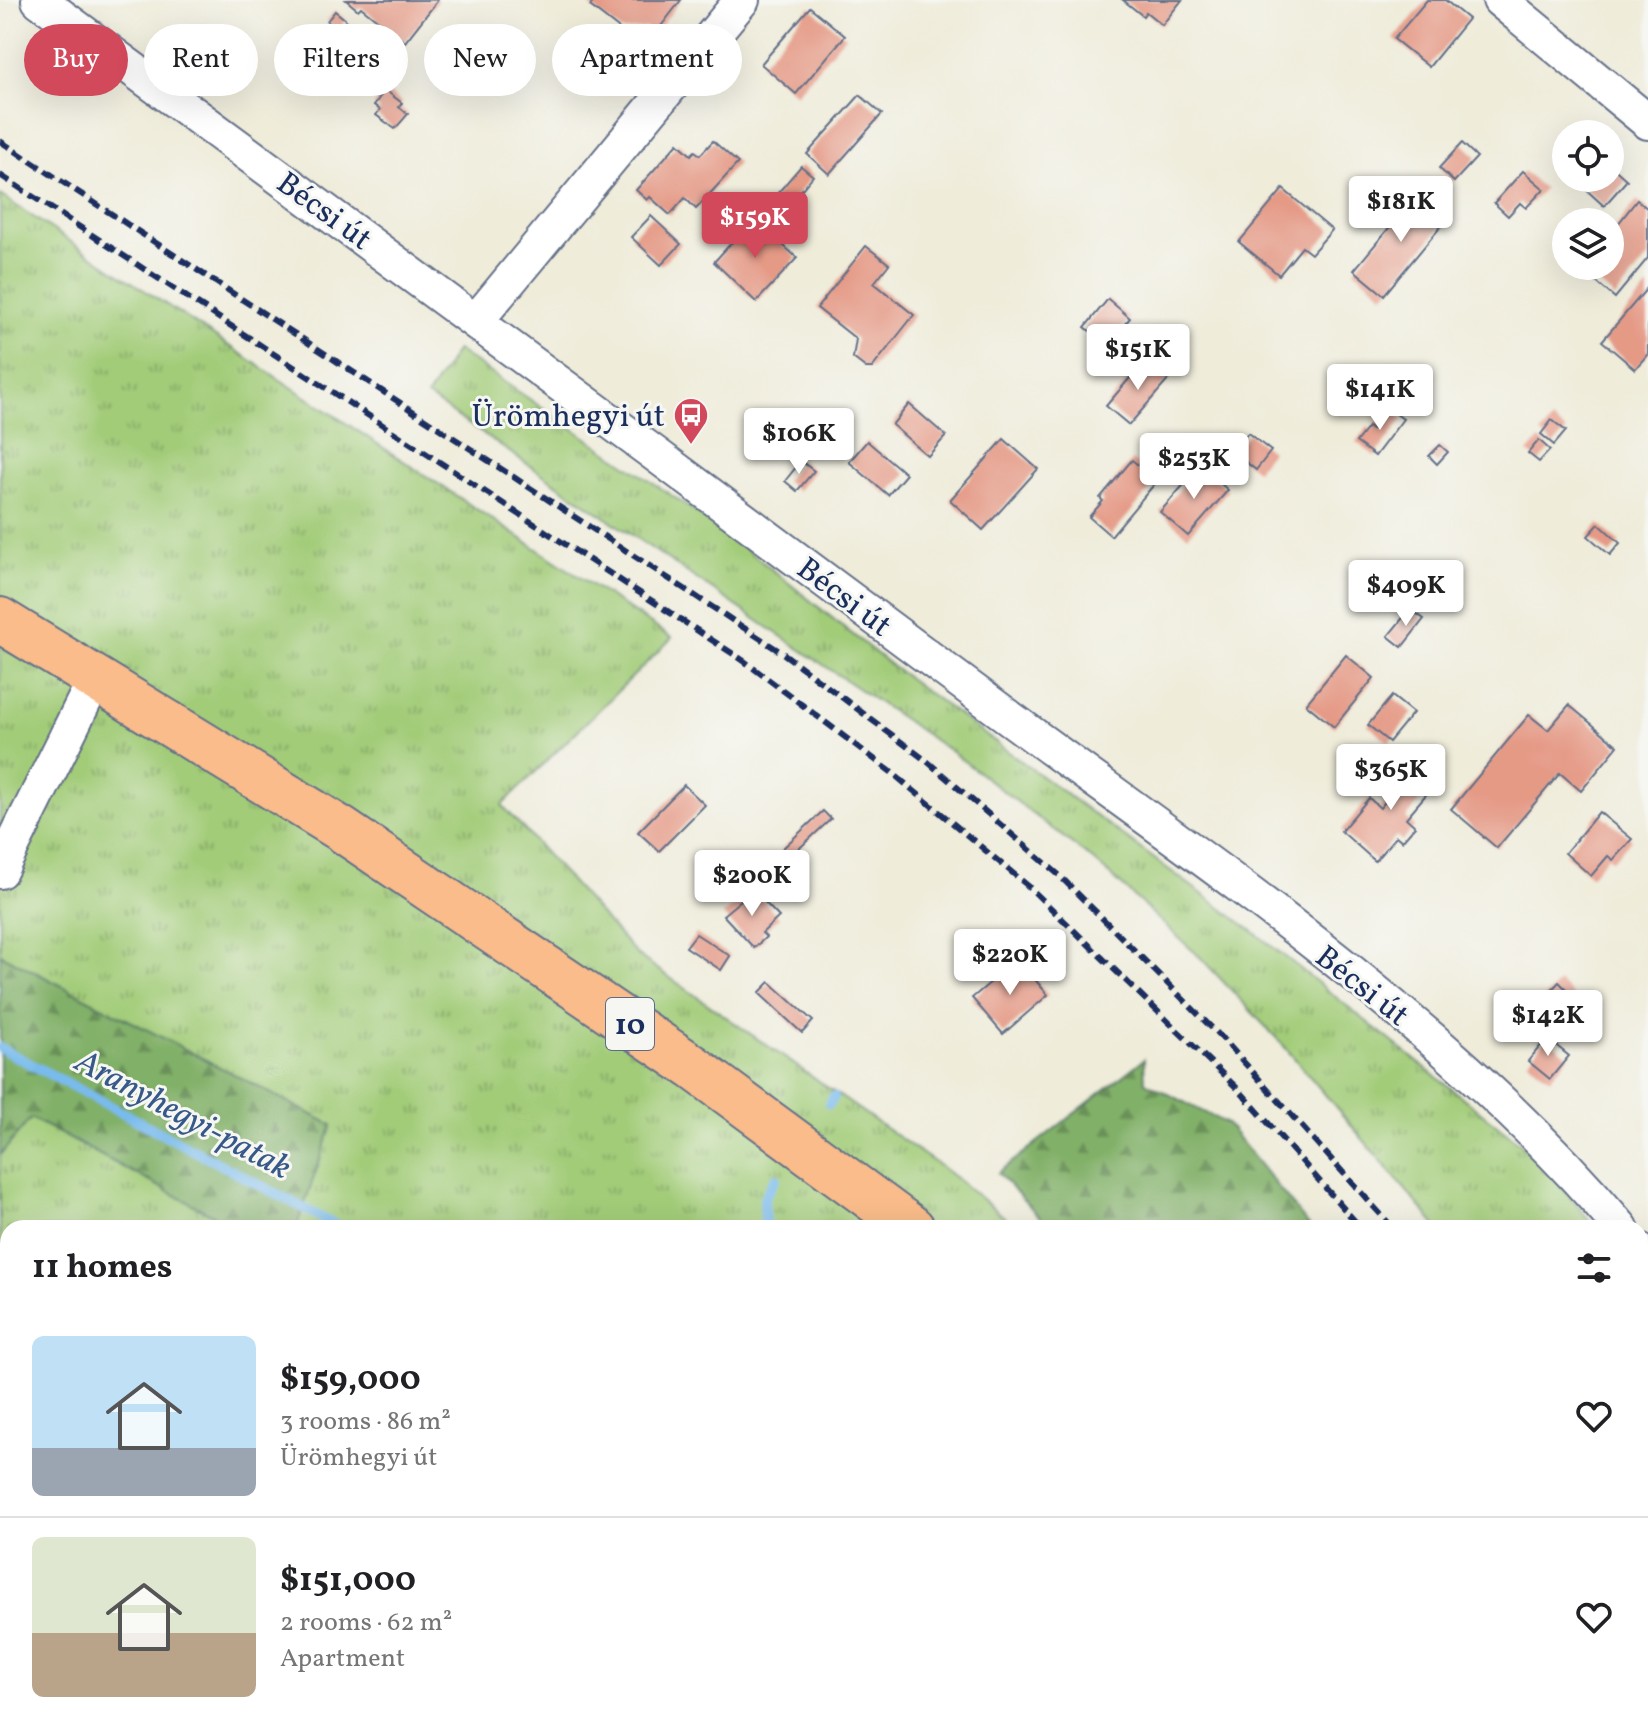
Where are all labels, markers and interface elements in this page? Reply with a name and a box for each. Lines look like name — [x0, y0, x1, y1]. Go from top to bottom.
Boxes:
chip: Buy — [24, 24, 128, 96]
chip: Rent — [144, 24, 258, 96]
chip: Filters — [274, 24, 408, 96]
chip: New — [424, 24, 536, 96]
chip: Apartment — [552, 24, 742, 96]
map controls — [1552, 120, 1624, 280]
button: locate — [1552, 120, 1624, 192]
street label: Bécsi út — [266, 163, 380, 262]
pin: $181K — [1345, 176, 1457, 244]
text: $181K — [1367, 184, 1435, 220]
pin: $159K — [699, 192, 811, 260]
text: $159K — [720, 200, 790, 236]
button: layers — [1552, 208, 1624, 280]
pin: $151K — [1082, 324, 1194, 392]
text: $151K — [1105, 332, 1171, 368]
pin: $141K — [1324, 364, 1436, 432]
text: $141K — [1345, 372, 1415, 408]
place label: Ürömhegyi út — [471, 396, 665, 440]
bus stop icon: Ürömhegyi út — [672, 396, 710, 446]
pin: $106K — [743, 408, 855, 476]
text: $106K — [762, 416, 836, 452]
pin: $253K — [1138, 433, 1250, 501]
text: $253K — [1158, 441, 1230, 477]
street label: Bécsi út — [787, 548, 900, 649]
pin: $409K — [1350, 560, 1462, 628]
text: $409K — [1366, 568, 1446, 604]
pin: $365K — [1335, 744, 1447, 812]
text: $365K — [1354, 752, 1428, 788]
pin: $200K — [696, 850, 808, 918]
text: $200K — [712, 858, 792, 894]
pin: $220K — [954, 929, 1066, 997]
text: $220K — [972, 937, 1048, 973]
street label: Bécsi út — [1305, 937, 1417, 1038]
pin: $142K — [1492, 990, 1604, 1058]
road number: 10 — [606, 998, 654, 1050]
text: $142K — [1511, 998, 1585, 1034]
water label: Aranyhegyi-patak — [65, 1039, 299, 1193]
text: 11 homes — [32, 1245, 172, 1292]
icon: filters — [1572, 1246, 1616, 1290]
text: $159,000 — [280, 1357, 421, 1404]
icon: home — [96, 1368, 192, 1464]
icon: heart — [1572, 1394, 1616, 1438]
text: 3 rooms · 86 m² — [280, 1404, 451, 1440]
text: Ürömhegyi út — [280, 1440, 437, 1476]
text: $151,000 — [280, 1558, 416, 1605]
icon: home — [96, 1569, 192, 1665]
icon: heart — [1572, 1595, 1616, 1639]
text: 2 rooms · 62 m² — [280, 1605, 452, 1641]
text: Apartment — [280, 1641, 405, 1677]

